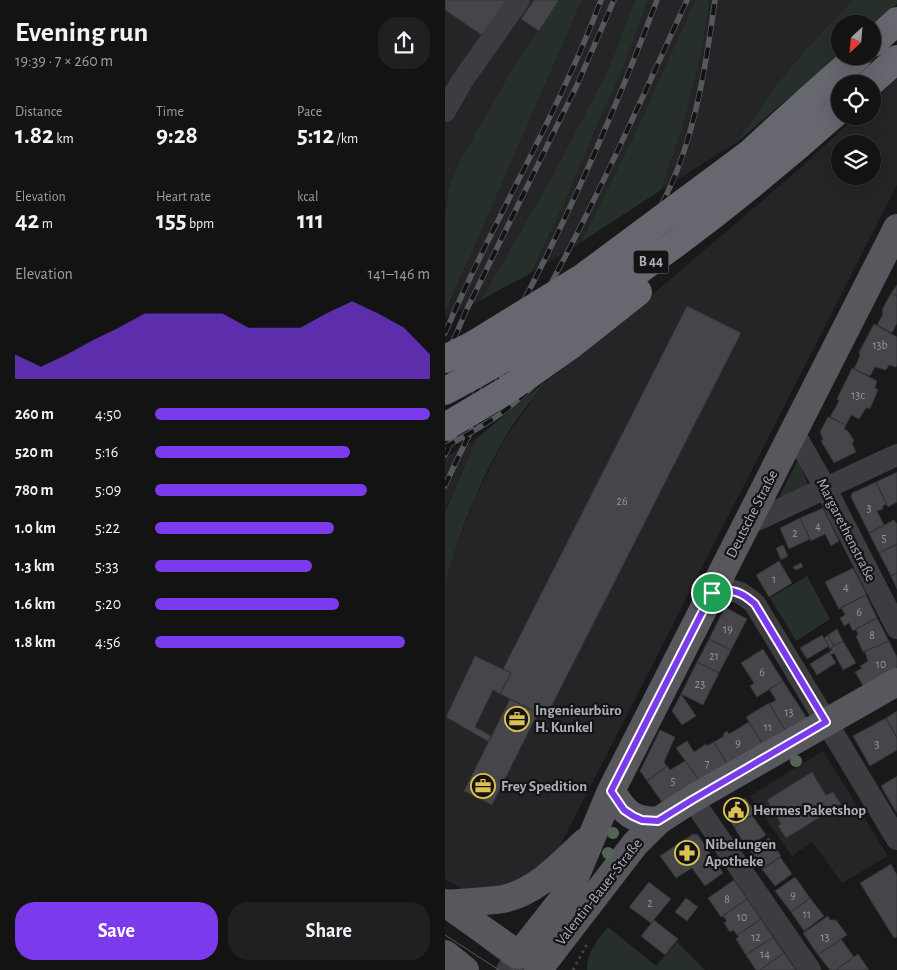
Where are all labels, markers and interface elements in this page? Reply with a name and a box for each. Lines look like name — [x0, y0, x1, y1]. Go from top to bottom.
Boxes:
north arrow — [831, 15, 881, 65]
map controls — [831, 15, 881, 185]
button: share — [378, 17, 430, 69]
text: Evening run — [15, 19, 148, 47]
text: 19:39 · 7 × 260 m — [15, 53, 113, 69]
button: locate — [831, 75, 881, 125]
text: Distance — [15, 105, 62, 119]
text: Time — [156, 105, 184, 119]
text: Pace — [297, 105, 322, 119]
text: 1.82 — [15, 123, 54, 148]
text: 9:28 — [156, 123, 198, 148]
text: 5:12 — [297, 123, 334, 148]
text: km — [54, 132, 74, 146]
text: /km — [334, 132, 358, 146]
button: layers — [831, 135, 881, 185]
text: Elevation — [15, 190, 66, 204]
text: Heart rate — [156, 190, 211, 204]
text: kcal — [297, 190, 318, 204]
text: 42 — [15, 208, 39, 233]
text: 155 — [156, 208, 187, 233]
text: 111 — [297, 208, 324, 233]
text: m — [39, 217, 53, 231]
text: bpm — [187, 217, 214, 231]
road number: B 44 — [633, 250, 669, 274]
text: Elevation — [15, 266, 73, 282]
text: 141–146 m — [368, 266, 430, 282]
house number: 13b — [872, 339, 888, 351]
house number: 13c — [851, 389, 865, 401]
text: 260 m — [15, 406, 54, 422]
text: 4:50 — [95, 406, 122, 422]
text: 520 m — [15, 444, 53, 460]
text: 5:16 — [95, 444, 118, 460]
street label: Deutsche Straße — [723, 468, 781, 560]
street label: Margarethenstraße — [814, 476, 878, 584]
text: 780 m — [15, 482, 53, 498]
text: 5:09 — [95, 482, 121, 498]
house number: 26 — [616, 495, 628, 507]
house number: 3 — [867, 502, 872, 514]
text: 1.0 km — [15, 520, 56, 536]
text: 5:22 — [95, 520, 120, 536]
house number: 4 — [815, 520, 821, 532]
house number: 2 — [792, 527, 798, 539]
house number: 5 — [881, 532, 887, 544]
text: 1.3 km — [15, 558, 55, 574]
text: 5:33 — [95, 558, 119, 574]
pin — [691, 572, 733, 614]
house number: 1 — [772, 573, 776, 585]
icon: arrive — [698, 579, 726, 607]
house number: 4 — [843, 581, 849, 593]
text: 1.6 km — [15, 596, 55, 612]
text: 5:20 — [95, 596, 121, 612]
house number: 6 — [856, 606, 862, 618]
house number: 19 — [723, 623, 733, 635]
house number: 8 — [869, 629, 875, 641]
text: 1.8 km — [15, 634, 56, 650]
text: 4:56 — [95, 634, 121, 650]
house number: 21 — [709, 650, 719, 662]
house number: 10 — [876, 658, 886, 670]
house number: 6 — [759, 666, 765, 678]
house number: 23 — [695, 678, 705, 690]
place label: Ingenieurbüro H. Kunkel — [535, 703, 622, 735]
office icon: Ingenieurbüro H. Kunkel — [504, 706, 530, 732]
house number: 13 — [784, 706, 794, 718]
house number: 11 — [764, 721, 772, 733]
house number: 9 — [735, 737, 741, 749]
house number: 3 — [875, 738, 880, 750]
house number: 7 — [704, 757, 710, 769]
office icon: Frey Spedition — [470, 773, 496, 799]
house number: 5 — [670, 775, 676, 787]
place label: Frey Spedition — [501, 779, 587, 794]
public building icon: Hermes Paketshop — [723, 797, 749, 823]
place label: Hermes Paketshop — [753, 803, 866, 818]
street label: Valentin-Bauer-Straße — [553, 836, 645, 948]
place label: Nibelungen Apotheke — [705, 837, 776, 869]
pharmacy icon: Nibelungen Apotheke — [674, 840, 700, 866]
house number: 9 — [790, 889, 796, 901]
house number: 8 — [724, 893, 730, 905]
house number: 2 — [647, 897, 653, 909]
button: Save — [15, 902, 218, 960]
button: Share — [228, 902, 430, 960]
house number: 11 — [803, 908, 811, 920]
house number: 10 — [737, 911, 747, 923]
house number: 12 — [751, 931, 761, 943]
house number: 13 — [820, 931, 830, 943]
house number: 14 — [760, 948, 770, 960]

